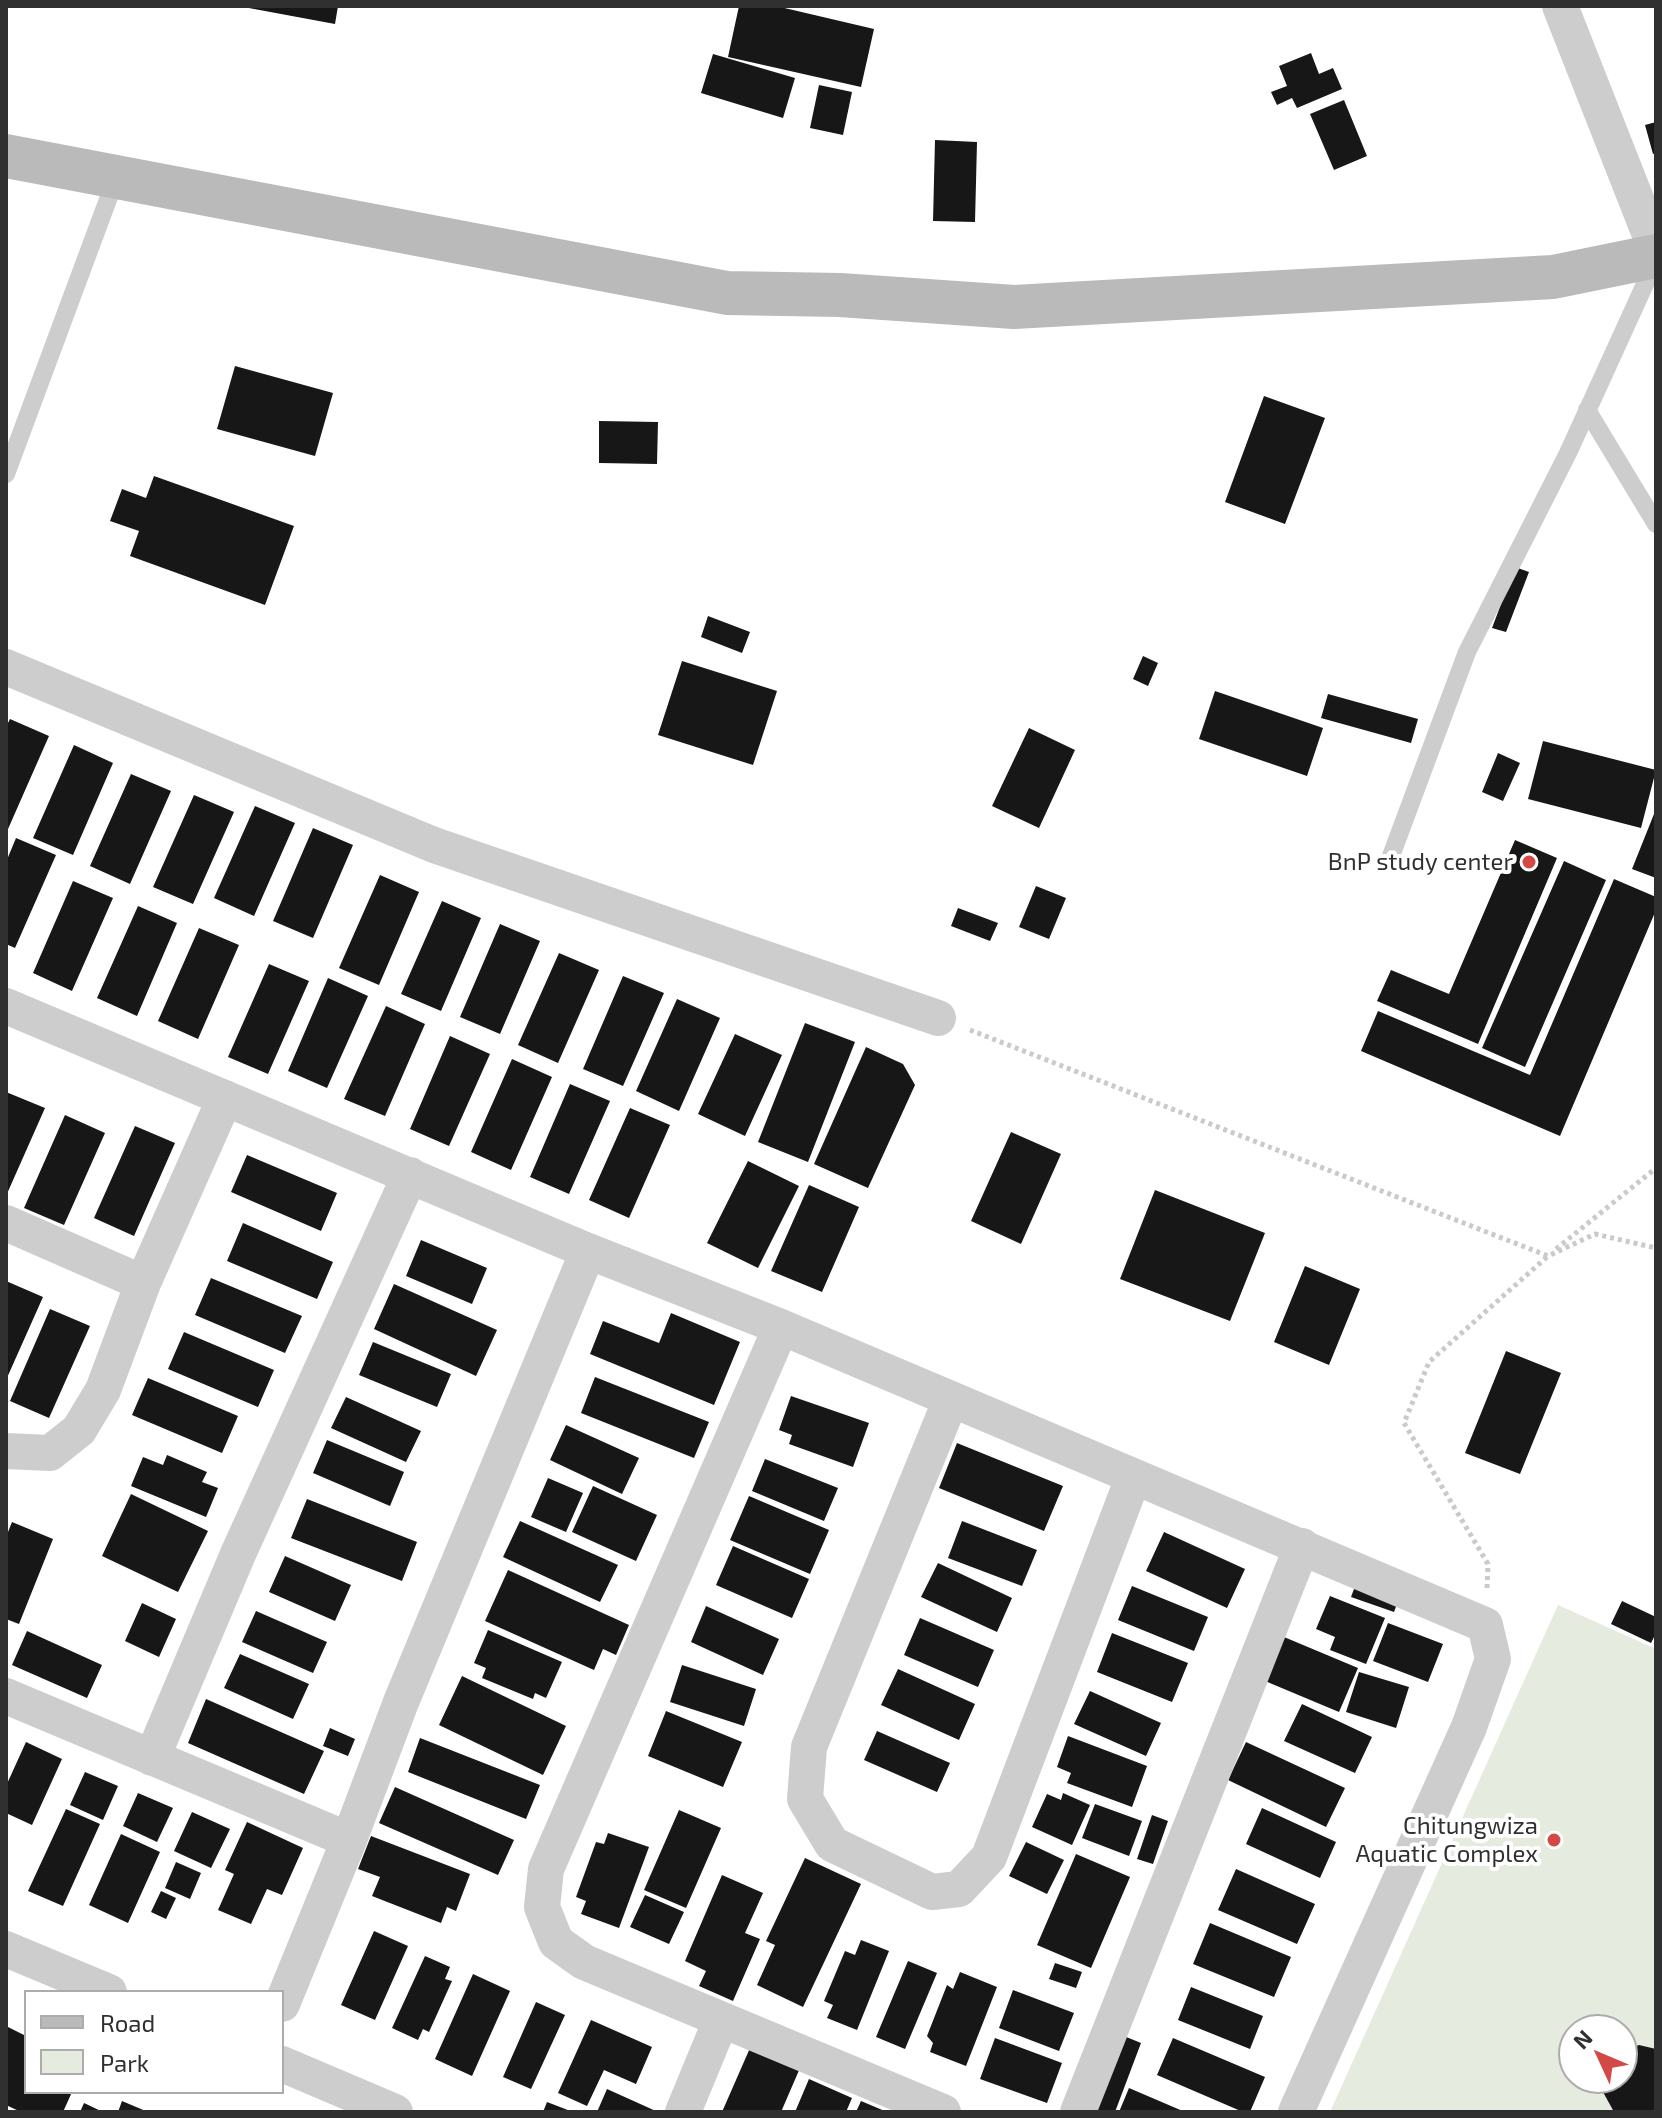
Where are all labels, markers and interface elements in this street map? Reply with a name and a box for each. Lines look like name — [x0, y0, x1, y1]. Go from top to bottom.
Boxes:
place label: BnP study center — [1328, 848, 1513, 876]
marker: BnP study center — [1520, 853, 1538, 871]
place label: Chitungwiza Aquatic Complex — [1355, 1812, 1538, 1868]
marker: Chitungwiza Aquatic Complex — [1545, 1831, 1563, 1849]
legend — [24, 1990, 284, 2094]
text: Road — [100, 2008, 155, 2037]
north arrow — [1558, 2014, 1638, 2094]
text: N — [1567, 2024, 1597, 2053]
text: Park — [100, 2048, 149, 2077]

